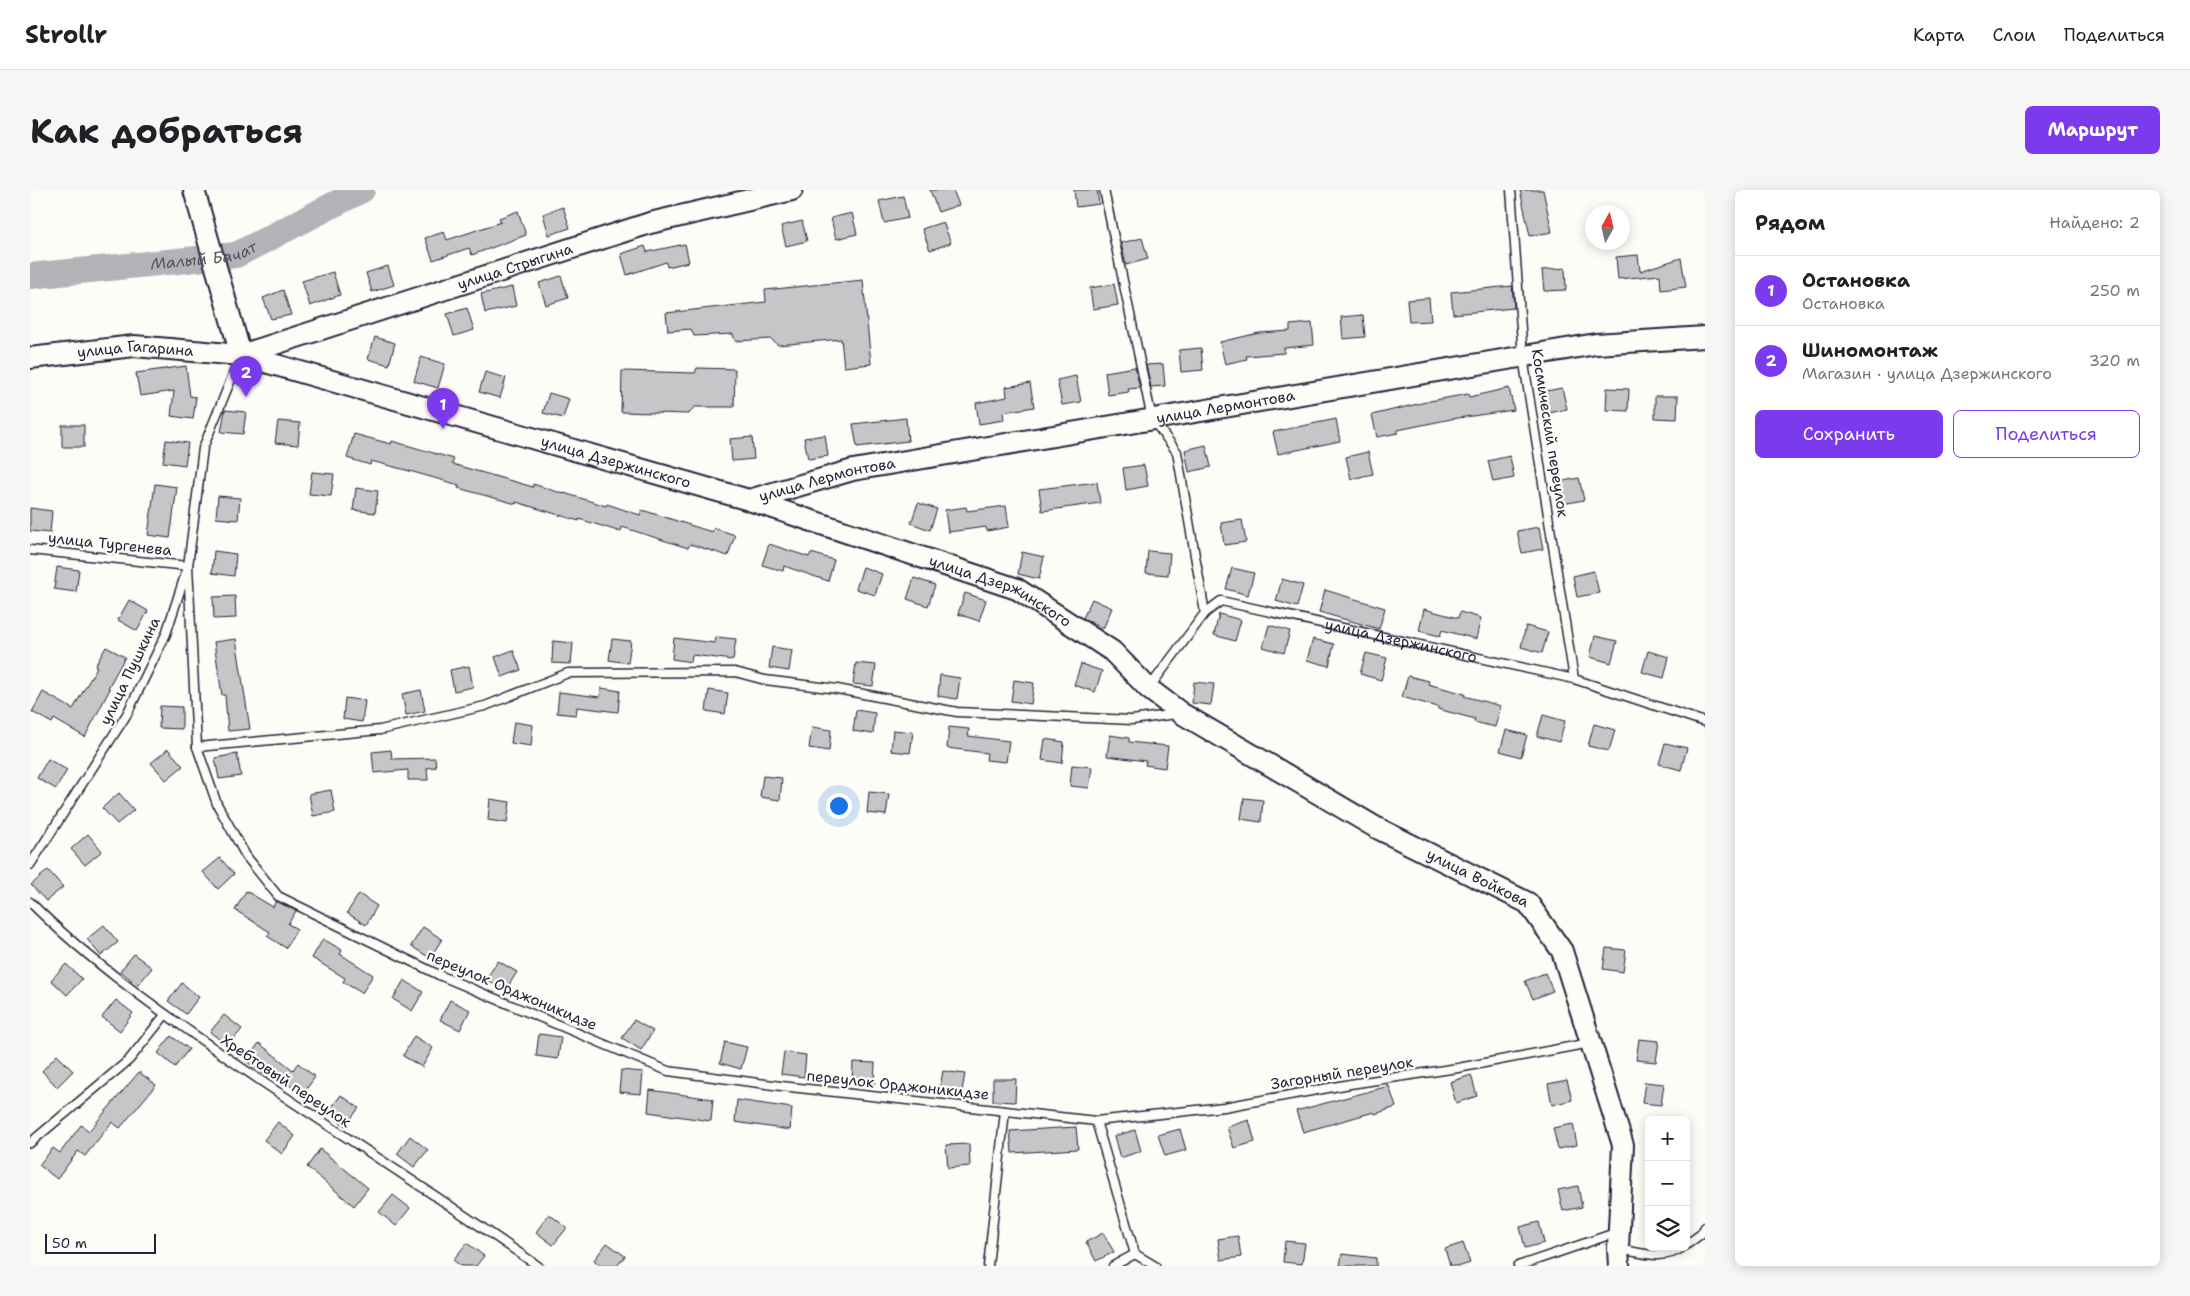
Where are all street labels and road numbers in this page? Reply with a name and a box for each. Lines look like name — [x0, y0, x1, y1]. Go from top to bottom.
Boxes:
street label: улица Стрыгина — [455, 238, 576, 294]
street label: улица Гагарина — [76, 336, 195, 362]
street label: Космический переулок — [1527, 347, 1573, 519]
street label: улица Лермонтова — [1155, 385, 1297, 428]
street label: улица Дзержинского — [539, 431, 693, 493]
street label: улица Лермонтова — [757, 453, 898, 507]
street label: улица Тургенева — [47, 528, 173, 560]
street label: улица Дзержинского — [926, 550, 1075, 632]
street label: улица Пушкина — [95, 613, 165, 728]
street label: улица Дзержинского — [1323, 614, 1479, 667]
street label: улица Войкова — [1423, 844, 1533, 912]
street label: переулок Орджоникидзе — [424, 945, 600, 1035]
street label: Хребтовый переулок — [217, 1030, 355, 1132]
street label: Загорный переулок — [1269, 1052, 1415, 1094]
street label: переулок Орджоникидзе — [806, 1065, 990, 1105]

